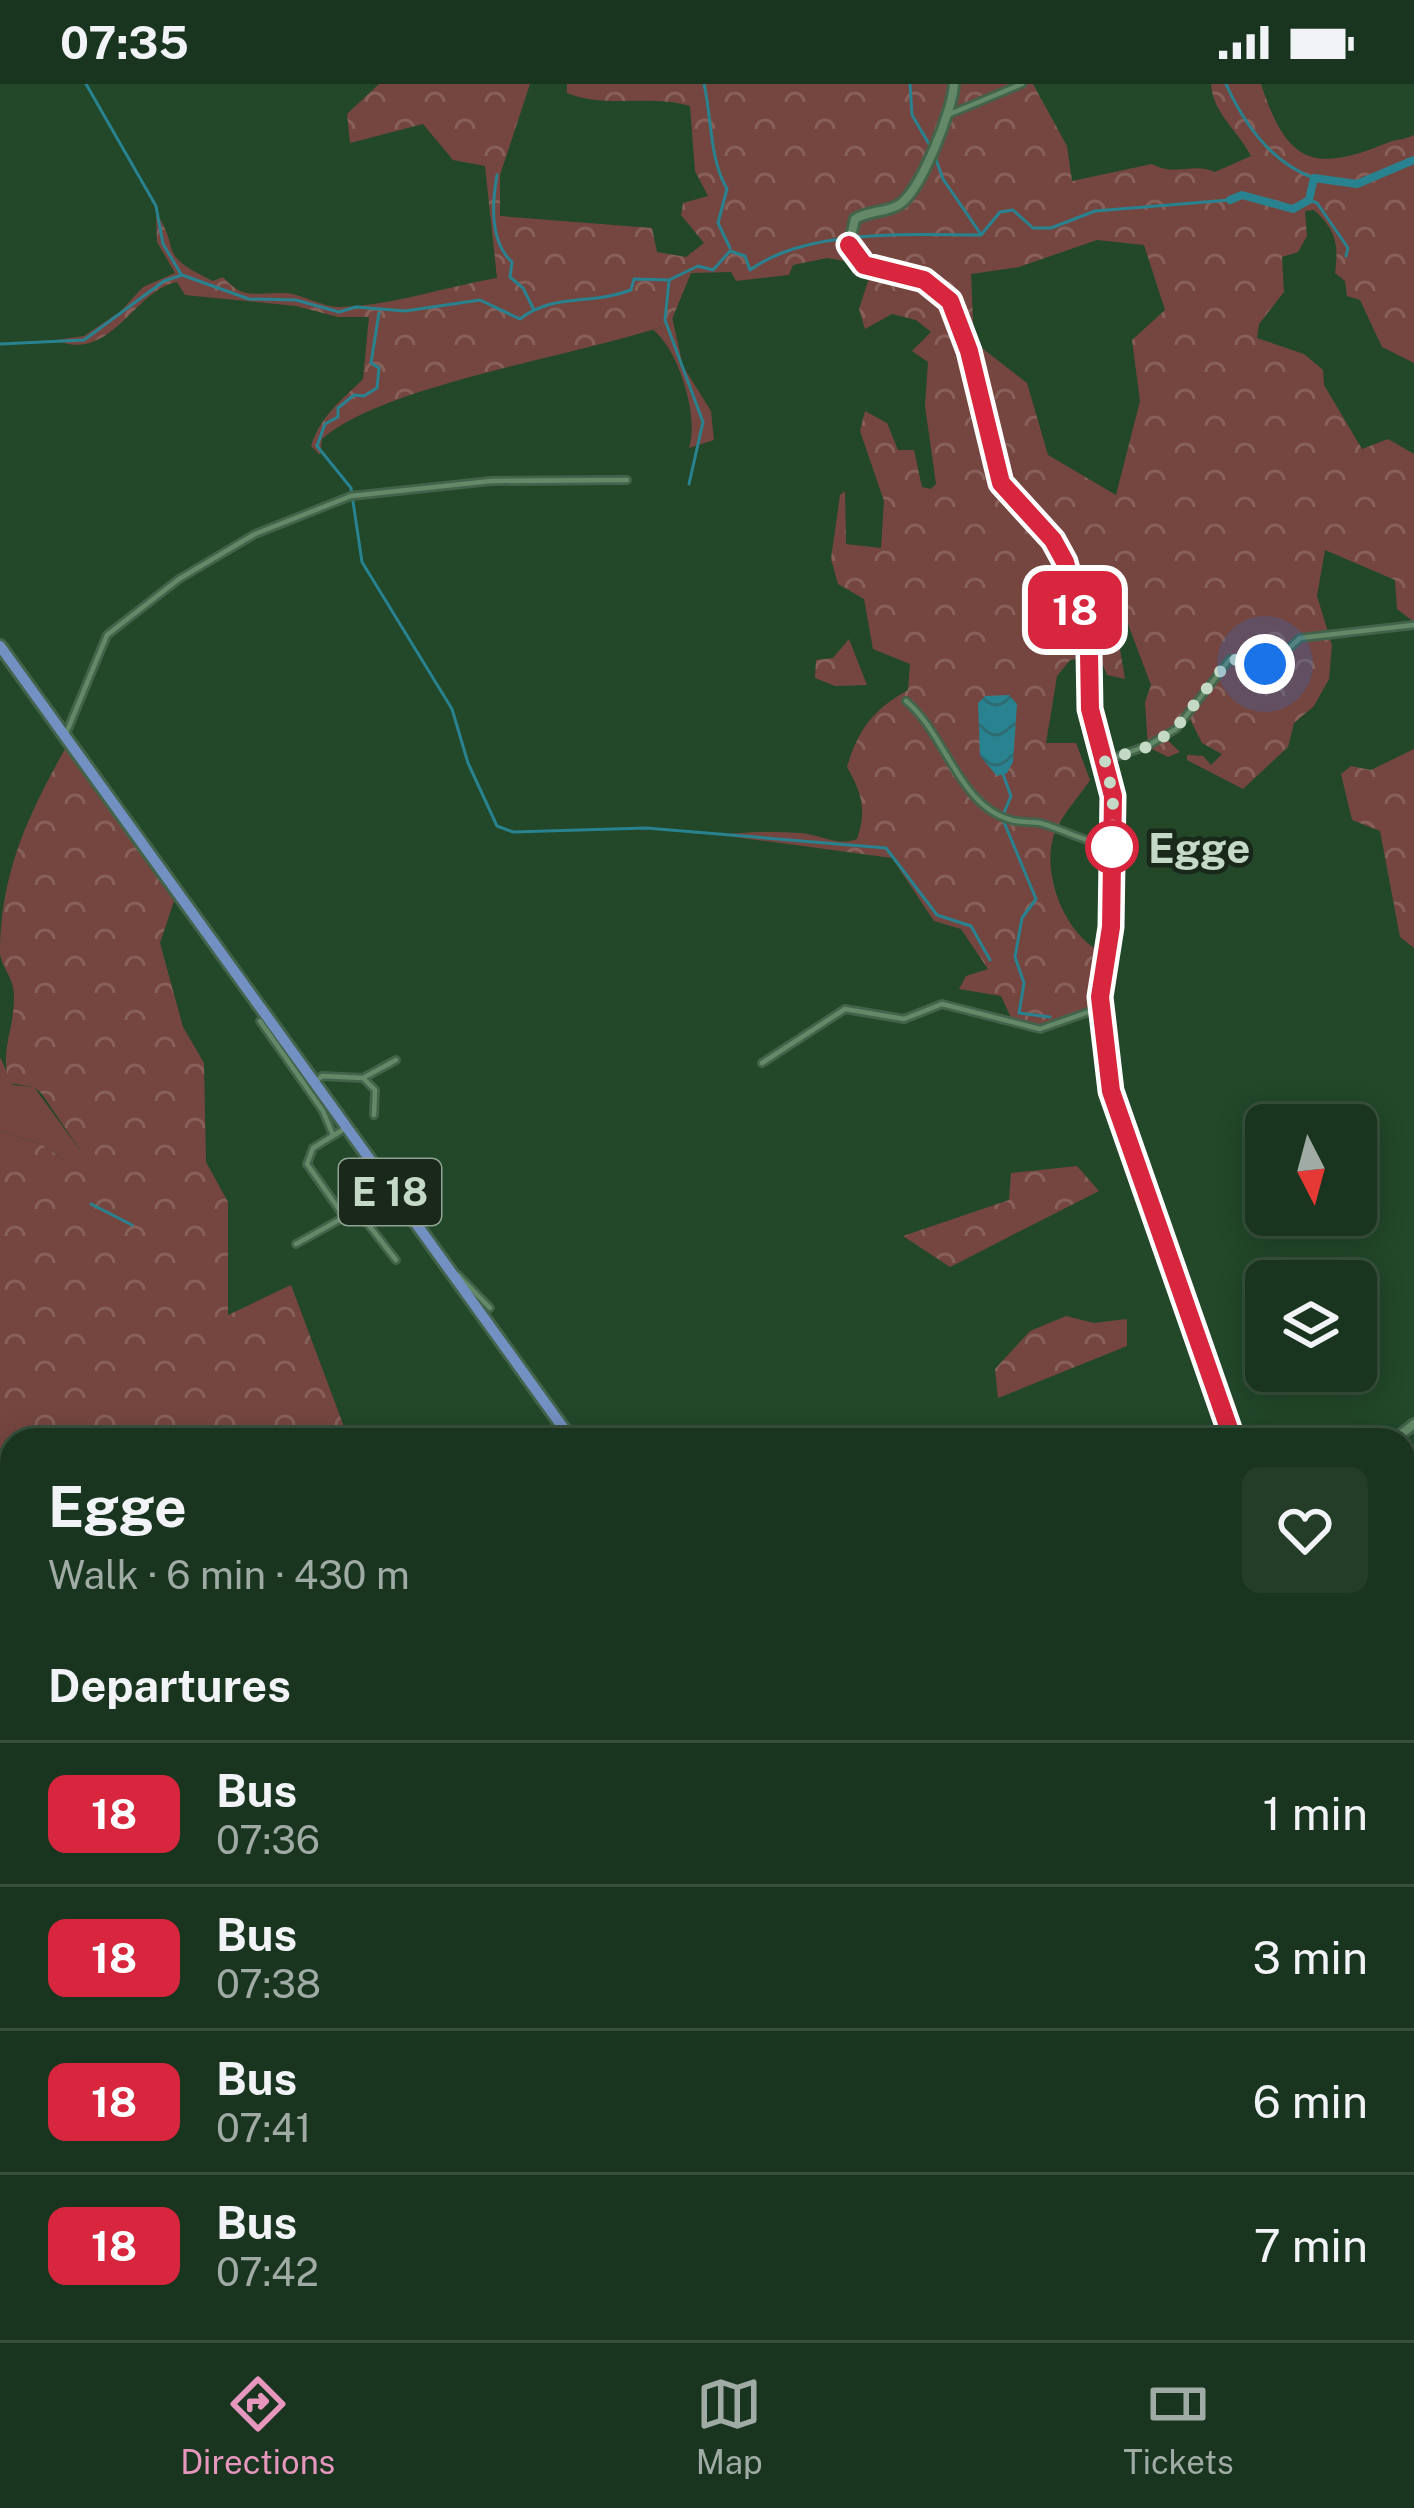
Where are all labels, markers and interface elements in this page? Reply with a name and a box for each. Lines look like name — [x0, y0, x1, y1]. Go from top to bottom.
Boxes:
text: 07:35 — [60, 16, 189, 69]
line badge: 18 — [1021, 571, 1129, 649]
text: 18 — [1052, 585, 1098, 634]
your location — [1235, 634, 1295, 694]
marker: Egge — [1087, 822, 1137, 872]
place label: Egge — [1148, 823, 1250, 872]
north arrow — [1245, 1104, 1377, 1236]
map controls — [1245, 1104, 1377, 1392]
road number: E 18 — [339, 1159, 441, 1225]
button: layers — [1245, 1260, 1377, 1392]
button: heart — [1242, 1467, 1368, 1593]
text: Egge — [48, 1473, 187, 1540]
text: Walk · 6 min · 430 m — [48, 1552, 410, 1598]
text: Departures — [48, 1659, 291, 1712]
text: Bus — [216, 1764, 297, 1817]
text: 1 min — [1262, 1787, 1368, 1840]
text: 18 — [91, 1789, 137, 1838]
text: 07:36 — [216, 1817, 320, 1863]
text: Bus — [216, 1908, 297, 1961]
text: 3 min — [1252, 1931, 1368, 1984]
text: 18 — [91, 1933, 137, 1982]
text: 07:38 — [216, 1961, 321, 2007]
text: Bus — [216, 2052, 297, 2105]
text: 6 min — [1253, 2075, 1368, 2128]
text: 18 — [91, 2077, 137, 2126]
text: 07:41 — [216, 2105, 312, 2151]
text: Bus — [216, 2196, 297, 2249]
text: 7 min — [1254, 2219, 1368, 2272]
text: 18 — [91, 2221, 137, 2270]
text: 07:42 — [216, 2249, 319, 2295]
tab: Directions — [180, 2371, 335, 2481]
tab: Map — [696, 2371, 763, 2481]
tab: Tickets — [1123, 2371, 1234, 2481]

